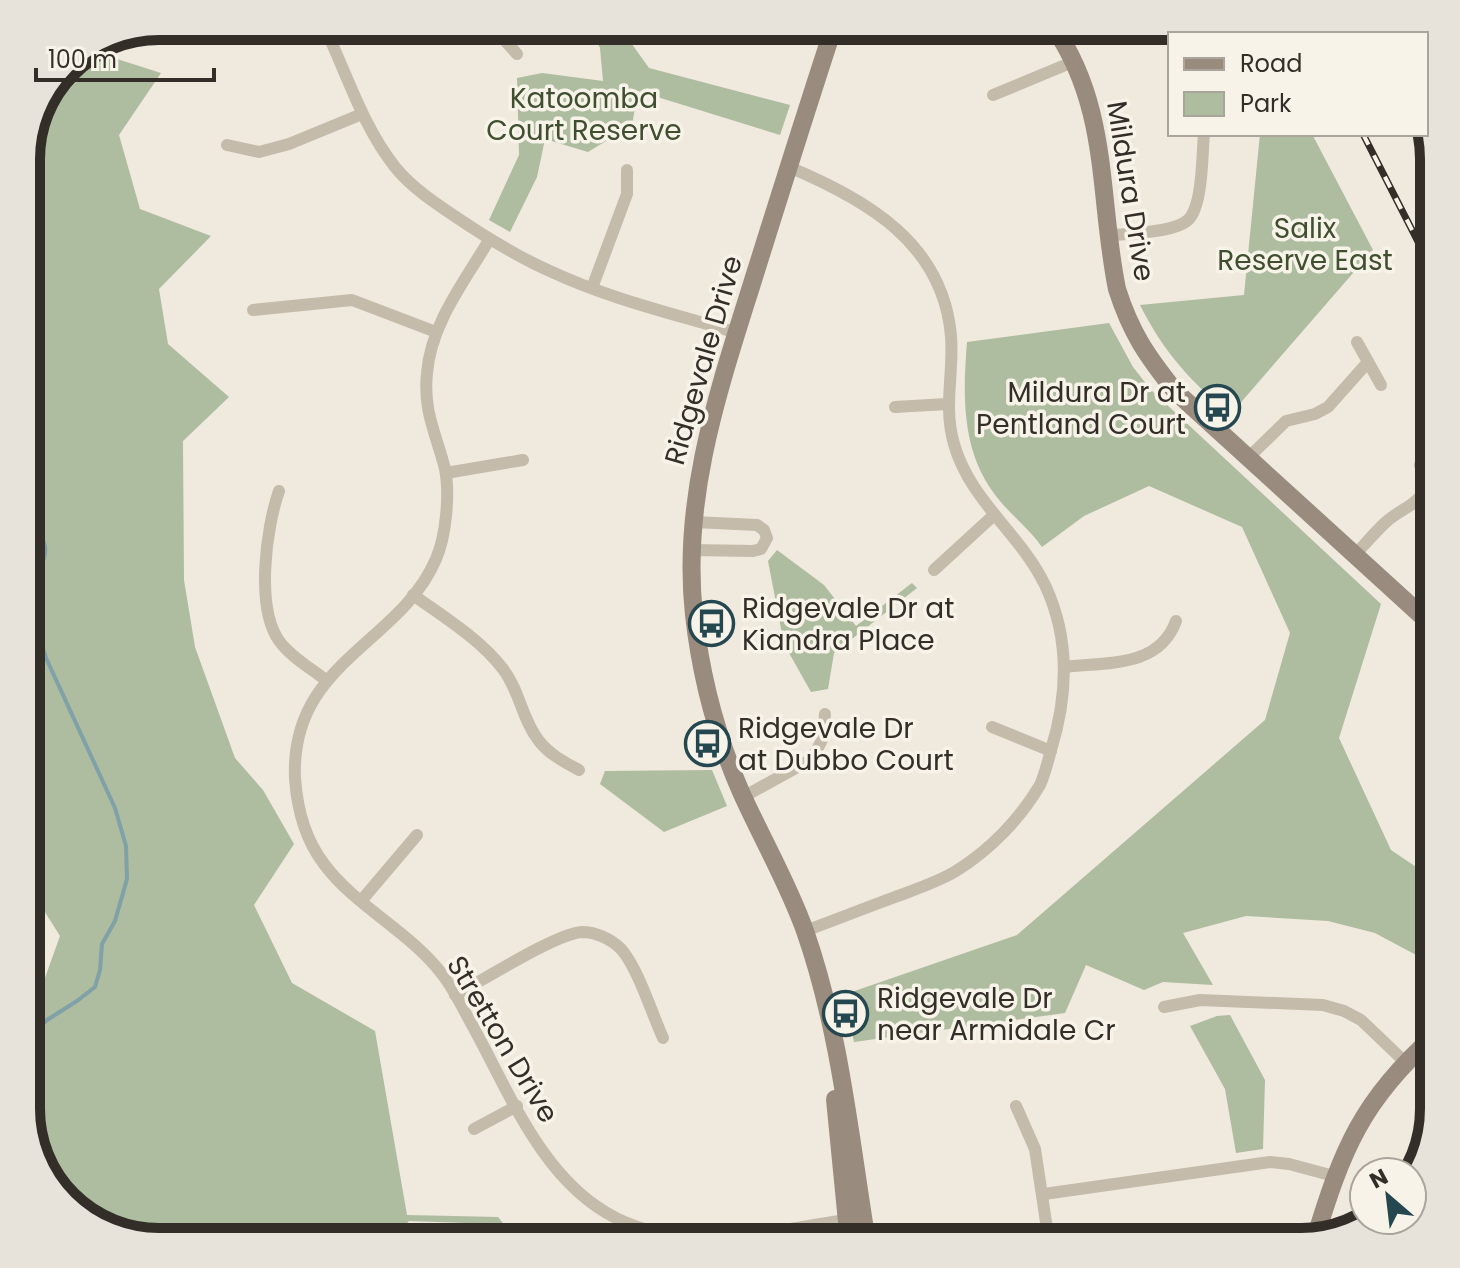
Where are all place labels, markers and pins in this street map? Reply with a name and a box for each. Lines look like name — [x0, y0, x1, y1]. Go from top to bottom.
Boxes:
place label: Mildura Dr at Pentland Court — [976, 373, 1186, 444]
bus stop icon: Mildura Dr at Pentland Court — [1193, 384, 1241, 432]
place label: Ridgevale Dr at Kiandra Place — [742, 589, 954, 660]
bus stop icon: Ridgevale Dr at Kiandra Place — [687, 600, 735, 648]
place label: Ridgevale Dr at Dubbo Court — [738, 709, 954, 780]
bus stop icon: Ridgevale Dr at Dubbo Court — [683, 720, 731, 768]
place label: Ridgevale Dr near Armidale Cr — [877, 979, 1116, 1050]
bus stop icon: Ridgevale Dr near Armidale Cr — [822, 990, 870, 1038]

